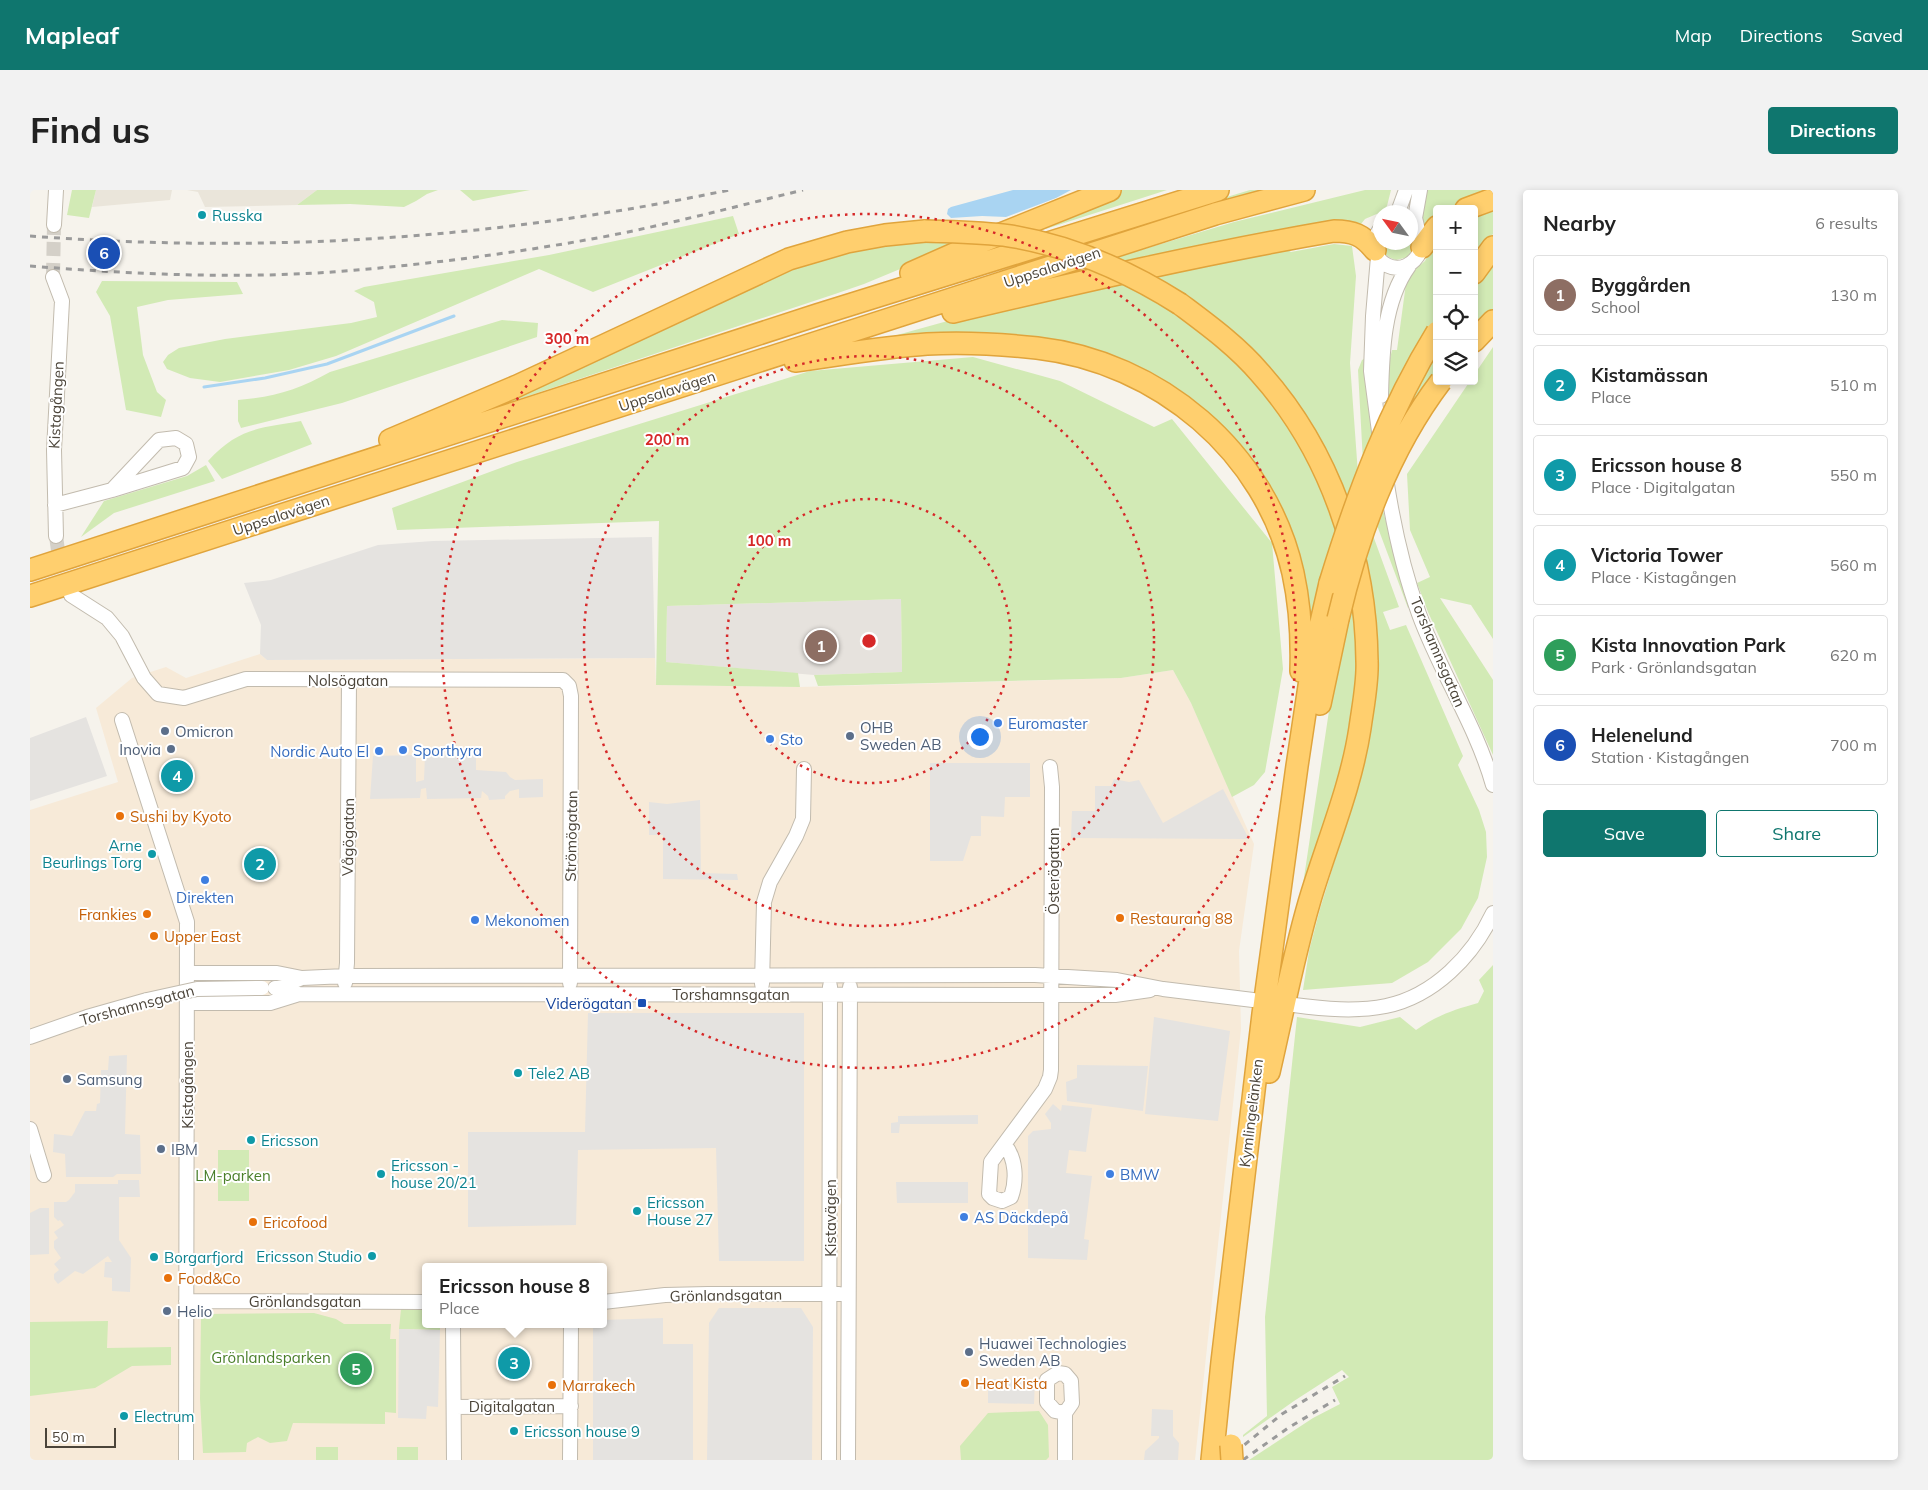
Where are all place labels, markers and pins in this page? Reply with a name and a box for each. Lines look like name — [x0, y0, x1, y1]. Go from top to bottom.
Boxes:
place label: Russka — [212, 206, 263, 225]
marker: Russka — [196, 209, 208, 221]
pin: 6 — [88, 234, 120, 272]
pin: 1 — [805, 627, 837, 665]
centre of rings — [860, 632, 878, 650]
place label: Euromaster — [1008, 714, 1088, 733]
marker: Euromaster — [992, 717, 1004, 729]
place label: OHB Sweden AB — [860, 718, 941, 754]
place label: Omicron — [175, 722, 233, 741]
marker: Omicron — [159, 725, 171, 737]
place label: Sto — [780, 730, 803, 749]
marker: OHB Sweden AB — [844, 730, 856, 742]
marker: Sto — [764, 733, 776, 745]
place label: Inovia — [119, 740, 161, 759]
place label: Sporthyra — [413, 741, 482, 760]
place label: Nordic Auto El — [270, 742, 369, 761]
marker: Inovia — [165, 743, 177, 755]
marker: Sporthyra — [397, 744, 409, 756]
marker: Nordic Auto El — [373, 745, 385, 757]
pin: 4 — [161, 757, 193, 795]
place label: Sushi by Kyoto — [130, 807, 232, 826]
marker: Sushi by Kyoto — [114, 810, 126, 822]
place label: Arne Beurlings Torg — [42, 836, 142, 872]
pin: 2 — [244, 845, 276, 883]
marker: Arne Beurlings Torg — [146, 848, 158, 860]
marker: Direkten — [199, 874, 211, 886]
place label: Direkten — [176, 888, 234, 907]
place label: Frankies — [79, 905, 137, 924]
marker: Frankies — [141, 908, 153, 920]
place label: Restaurang 88 — [1130, 909, 1233, 928]
place label: Mekonomen — [485, 911, 570, 930]
marker: Restaurang 88 — [1114, 912, 1126, 924]
marker: Mekonomen — [469, 914, 481, 926]
place label: Upper East — [164, 927, 241, 946]
marker: Upper East — [148, 930, 160, 942]
place label: Viderögatan — [546, 994, 632, 1013]
marker: Viderögatan — [636, 997, 648, 1009]
place label: Tele2 AB — [528, 1064, 590, 1083]
marker: Tele2 AB — [512, 1067, 524, 1079]
place label: Samsung — [77, 1070, 142, 1089]
marker: Samsung — [61, 1073, 73, 1085]
place label: Ericsson — [261, 1131, 319, 1150]
marker: Ericsson — [245, 1134, 257, 1146]
place label: IBM — [171, 1140, 198, 1159]
marker: IBM — [155, 1143, 167, 1155]
place label: Ericsson - house 20/21 — [391, 1156, 477, 1192]
place label: BMW — [1120, 1165, 1160, 1184]
marker: Ericsson - house 20/21 — [375, 1168, 387, 1180]
marker: BMW — [1104, 1168, 1116, 1180]
place label: Ericsson House 27 — [647, 1193, 713, 1229]
marker: Ericsson House 27 — [631, 1205, 643, 1217]
place label: AS Däckdepå — [974, 1208, 1069, 1227]
marker: AS Däckdepå — [958, 1211, 970, 1223]
place label: Ericofood — [263, 1213, 328, 1232]
marker: Ericofood — [247, 1216, 259, 1228]
place label: Ericsson Studio — [256, 1247, 362, 1266]
place label: Borgarfjord — [164, 1248, 244, 1267]
marker: Ericsson Studio — [366, 1250, 378, 1262]
marker: Borgarfjord — [148, 1251, 160, 1263]
place label: Food&Co — [178, 1269, 241, 1288]
marker: Food&Co — [162, 1272, 174, 1284]
place label: Helio — [177, 1302, 212, 1321]
marker: Helio — [161, 1305, 173, 1317]
place label: Huawei Technologies Sweden AB — [979, 1334, 1127, 1370]
pin: 3 — [498, 1344, 530, 1382]
marker: Huawei Technologies Sweden AB — [963, 1346, 975, 1358]
pin: 5 — [340, 1350, 372, 1388]
place label: Heat Kista — [975, 1374, 1048, 1393]
place label: Marrakech — [562, 1376, 636, 1395]
marker: Heat Kista — [959, 1377, 971, 1389]
marker: Marrakech — [546, 1379, 558, 1391]
place label: Electrum — [134, 1407, 195, 1426]
marker: Electrum — [118, 1410, 130, 1422]
place label: Ericsson house 9 — [524, 1422, 640, 1441]
marker: Ericsson house 9 — [508, 1425, 520, 1437]

